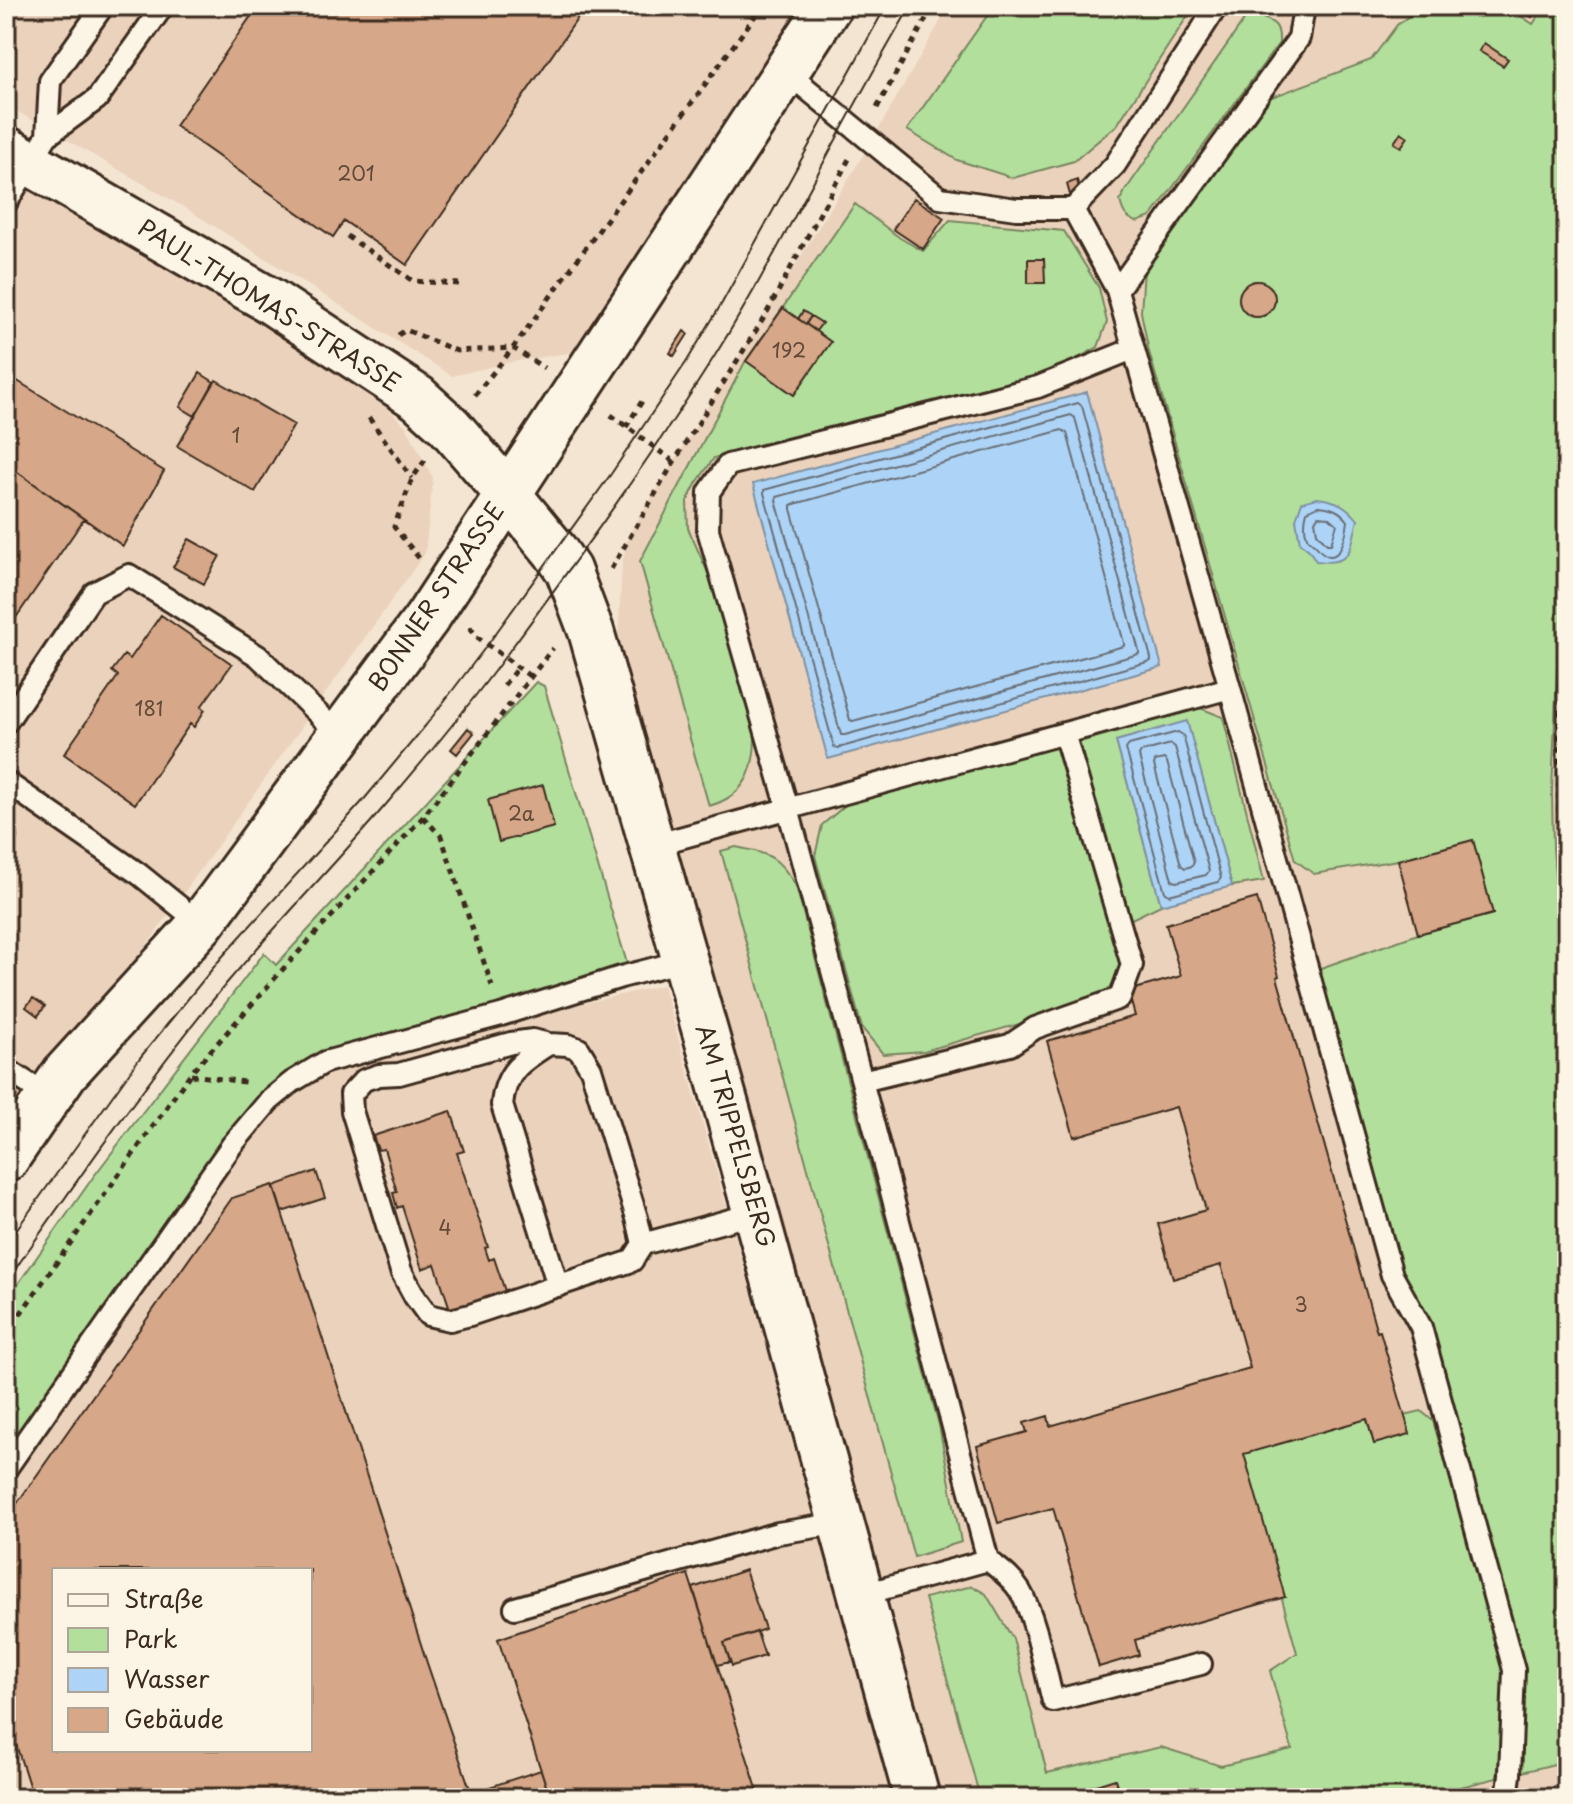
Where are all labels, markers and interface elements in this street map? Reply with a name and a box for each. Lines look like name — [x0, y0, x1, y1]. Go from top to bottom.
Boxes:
house number: 201 — [337, 158, 375, 188]
street label: PAUL-THOMAS-STRASSE — [132, 209, 408, 400]
house number: 192 — [772, 335, 806, 365]
house number: 1 — [232, 420, 240, 450]
street label: BONNER STRASSE — [359, 494, 512, 698]
house number: 181 — [135, 693, 163, 723]
house number: 2a — [508, 798, 535, 828]
street label: AM TRIPPELSBERG — [688, 1020, 786, 1251]
house number: 4 — [438, 1212, 452, 1242]
house number: 3 — [1294, 1289, 1308, 1319]
legend — [52, 1568, 312, 1752]
text: Straße — [124, 1580, 203, 1616]
text: Park — [124, 1620, 178, 1656]
text: Wasser — [124, 1660, 210, 1696]
text: Gebäude — [124, 1700, 224, 1736]

